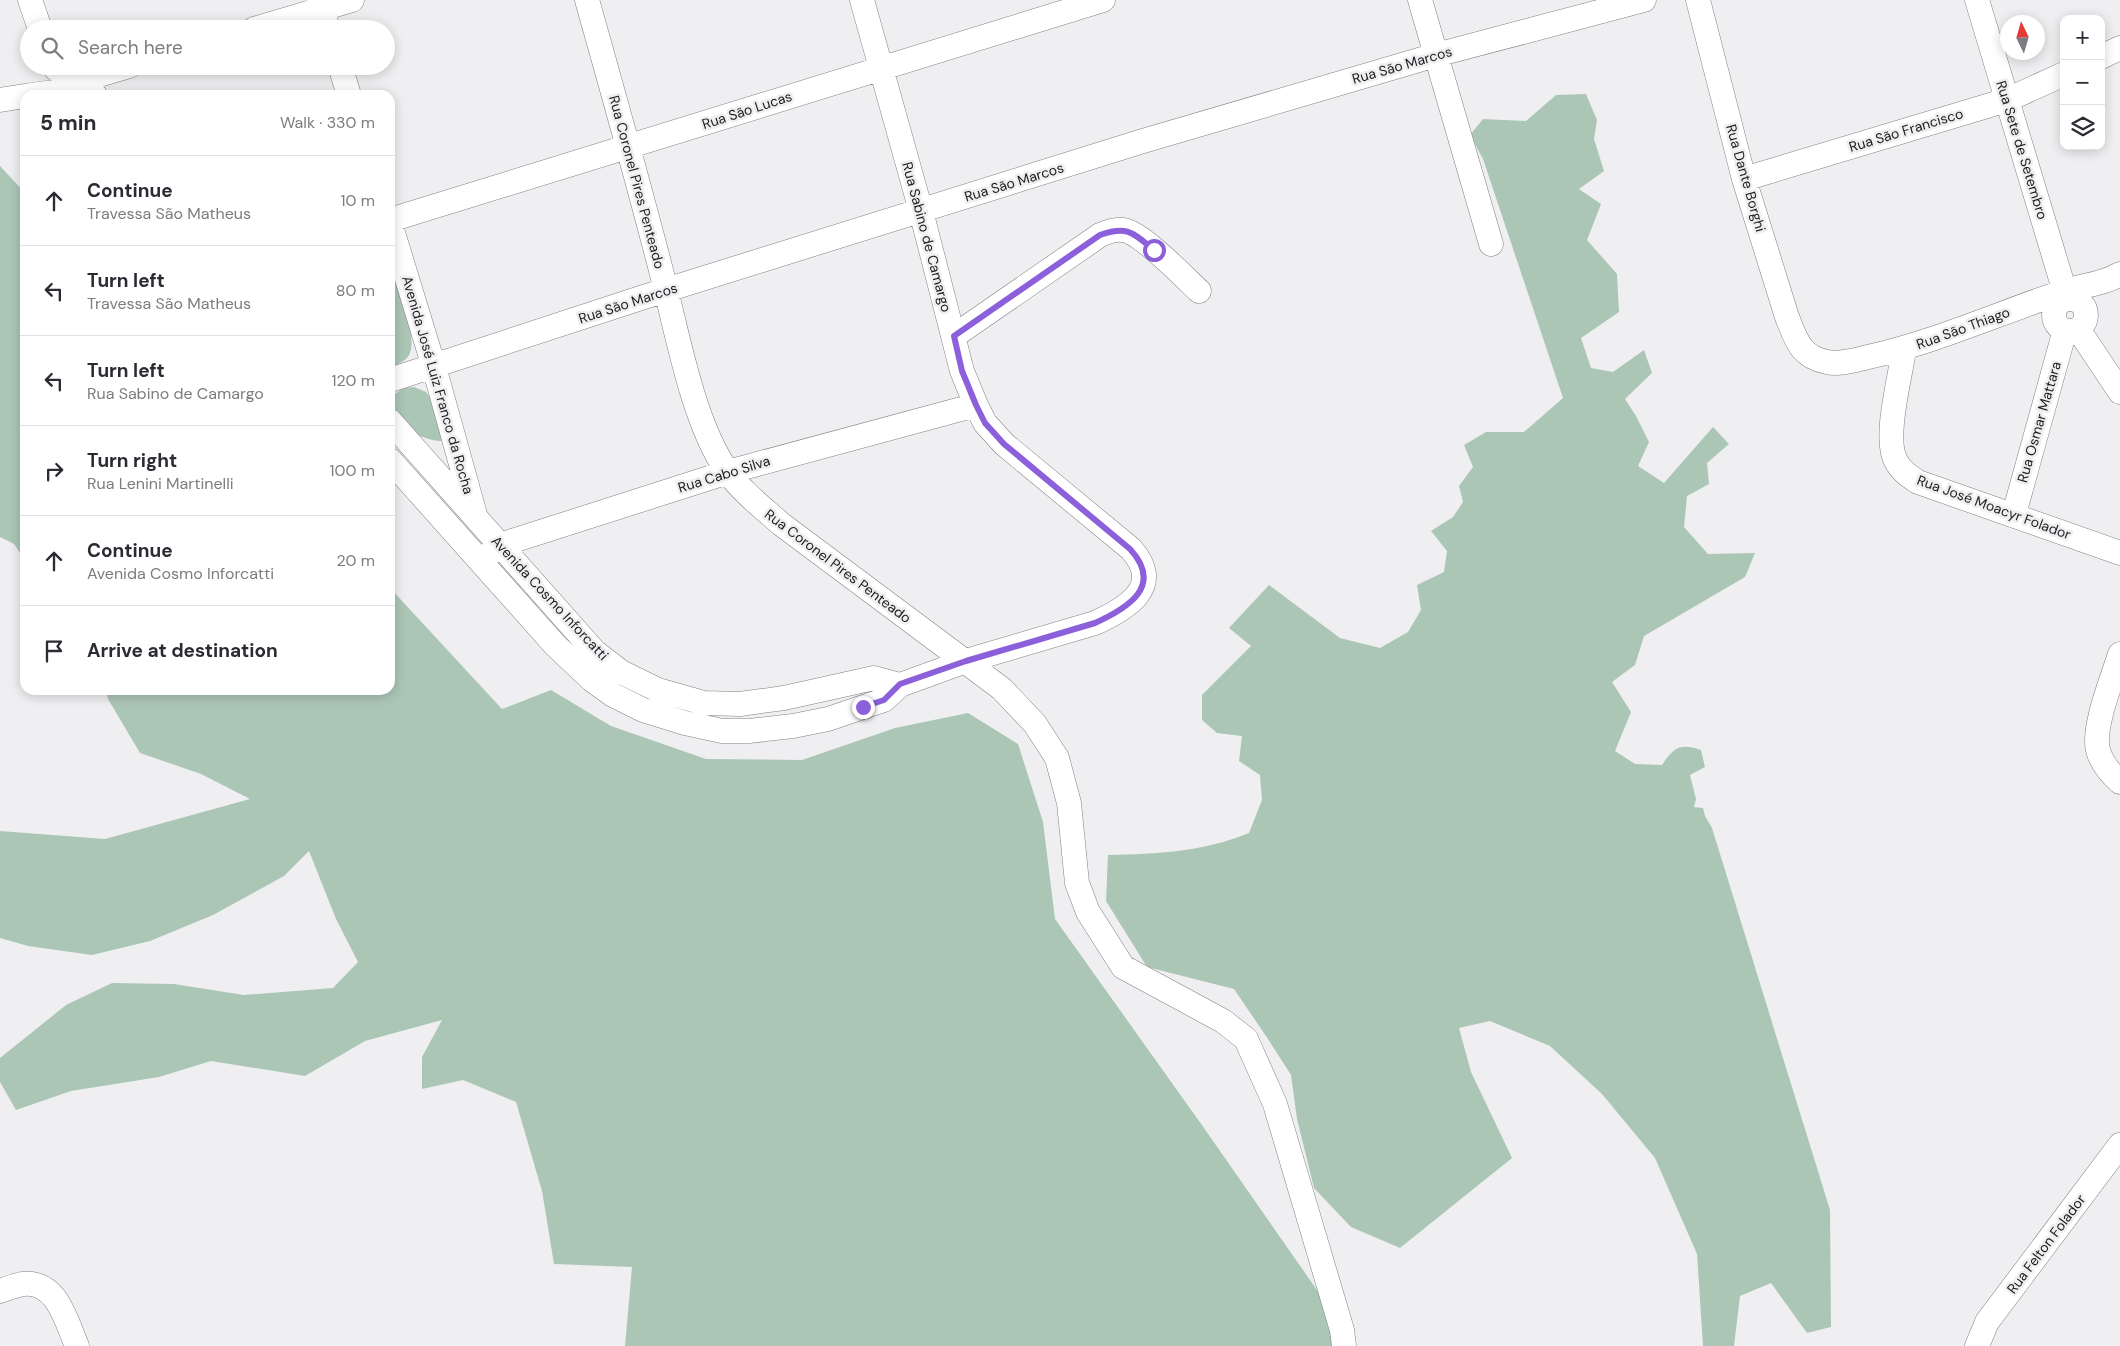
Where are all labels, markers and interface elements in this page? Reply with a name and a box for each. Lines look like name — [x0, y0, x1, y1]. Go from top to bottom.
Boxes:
north arrow — [2000, 15, 2045, 60]
map controls — [2060, 15, 2105, 150]
button: + — [2060, 15, 2105, 60]
search box — [20, 20, 395, 75]
icon: search — [38, 34, 66, 62]
text: Search here — [78, 35, 183, 60]
street label: Rua São Marcos — [1350, 42, 1454, 88]
button: − — [2060, 60, 2105, 105]
street label: Rua Sete de Setembro — [1992, 78, 2052, 222]
street label: Rua São Lucas — [700, 87, 794, 133]
street label: Rua Coronel Pires Penteado — [605, 93, 669, 271]
street label: Rua São Francisco — [1847, 104, 1965, 156]
button: layers — [2060, 105, 2105, 150]
text: 5 min — [40, 109, 96, 137]
text: Walk · 330 m — [280, 112, 375, 133]
street label: Rua Dante Borghi — [1722, 122, 1770, 234]
street label: Rua São Marcos — [962, 158, 1066, 206]
street label: Rua Sabino de Camargo — [898, 160, 956, 314]
text: Continue — [87, 178, 173, 203]
icon: ahead — [40, 187, 68, 215]
text: 10 m — [341, 190, 375, 211]
text: Travessa São Matheus — [87, 203, 251, 224]
route start — [1143, 239, 1166, 262]
text: Turn left — [87, 268, 165, 293]
street label: Avenida José Luiz Franco da Rocha — [398, 274, 478, 496]
icon: left — [40, 277, 68, 305]
street label: Rua São Marcos — [576, 279, 680, 327]
text: 80 m — [336, 280, 375, 301]
text: Travessa São Matheus — [87, 293, 251, 314]
street label: Rua São Thiago — [1914, 303, 2012, 353]
text: Turn left — [87, 358, 165, 383]
street label: Rua Osmar Mattara — [2013, 359, 2065, 485]
icon: left — [40, 367, 68, 395]
text: 120 m — [331, 370, 375, 391]
text: Rua Sabino de Camargo — [87, 383, 264, 404]
text: Turn right — [87, 448, 177, 473]
street label: Rua Cabo Silva — [676, 451, 772, 497]
icon: right — [40, 457, 68, 485]
text: 100 m — [330, 460, 375, 481]
street label: Rua José Moacyr Folador — [1915, 471, 2073, 543]
text: Rua Lenini Martinelli — [87, 473, 234, 494]
street label: Rua Coronel Pires Penteado — [761, 505, 915, 627]
street label: Avenida Cosmo Inforcatti — [488, 532, 612, 664]
text: Continue — [87, 538, 173, 563]
icon: ahead — [40, 547, 68, 575]
text: 20 m — [336, 550, 375, 571]
text: Avenida Cosmo Inforcatti — [87, 563, 274, 584]
icon: arrive — [40, 637, 68, 665]
text: Arrive at destination — [87, 638, 278, 663]
route end — [852, 696, 875, 719]
street label: Rua Felton Folador — [2003, 1191, 2089, 1297]

